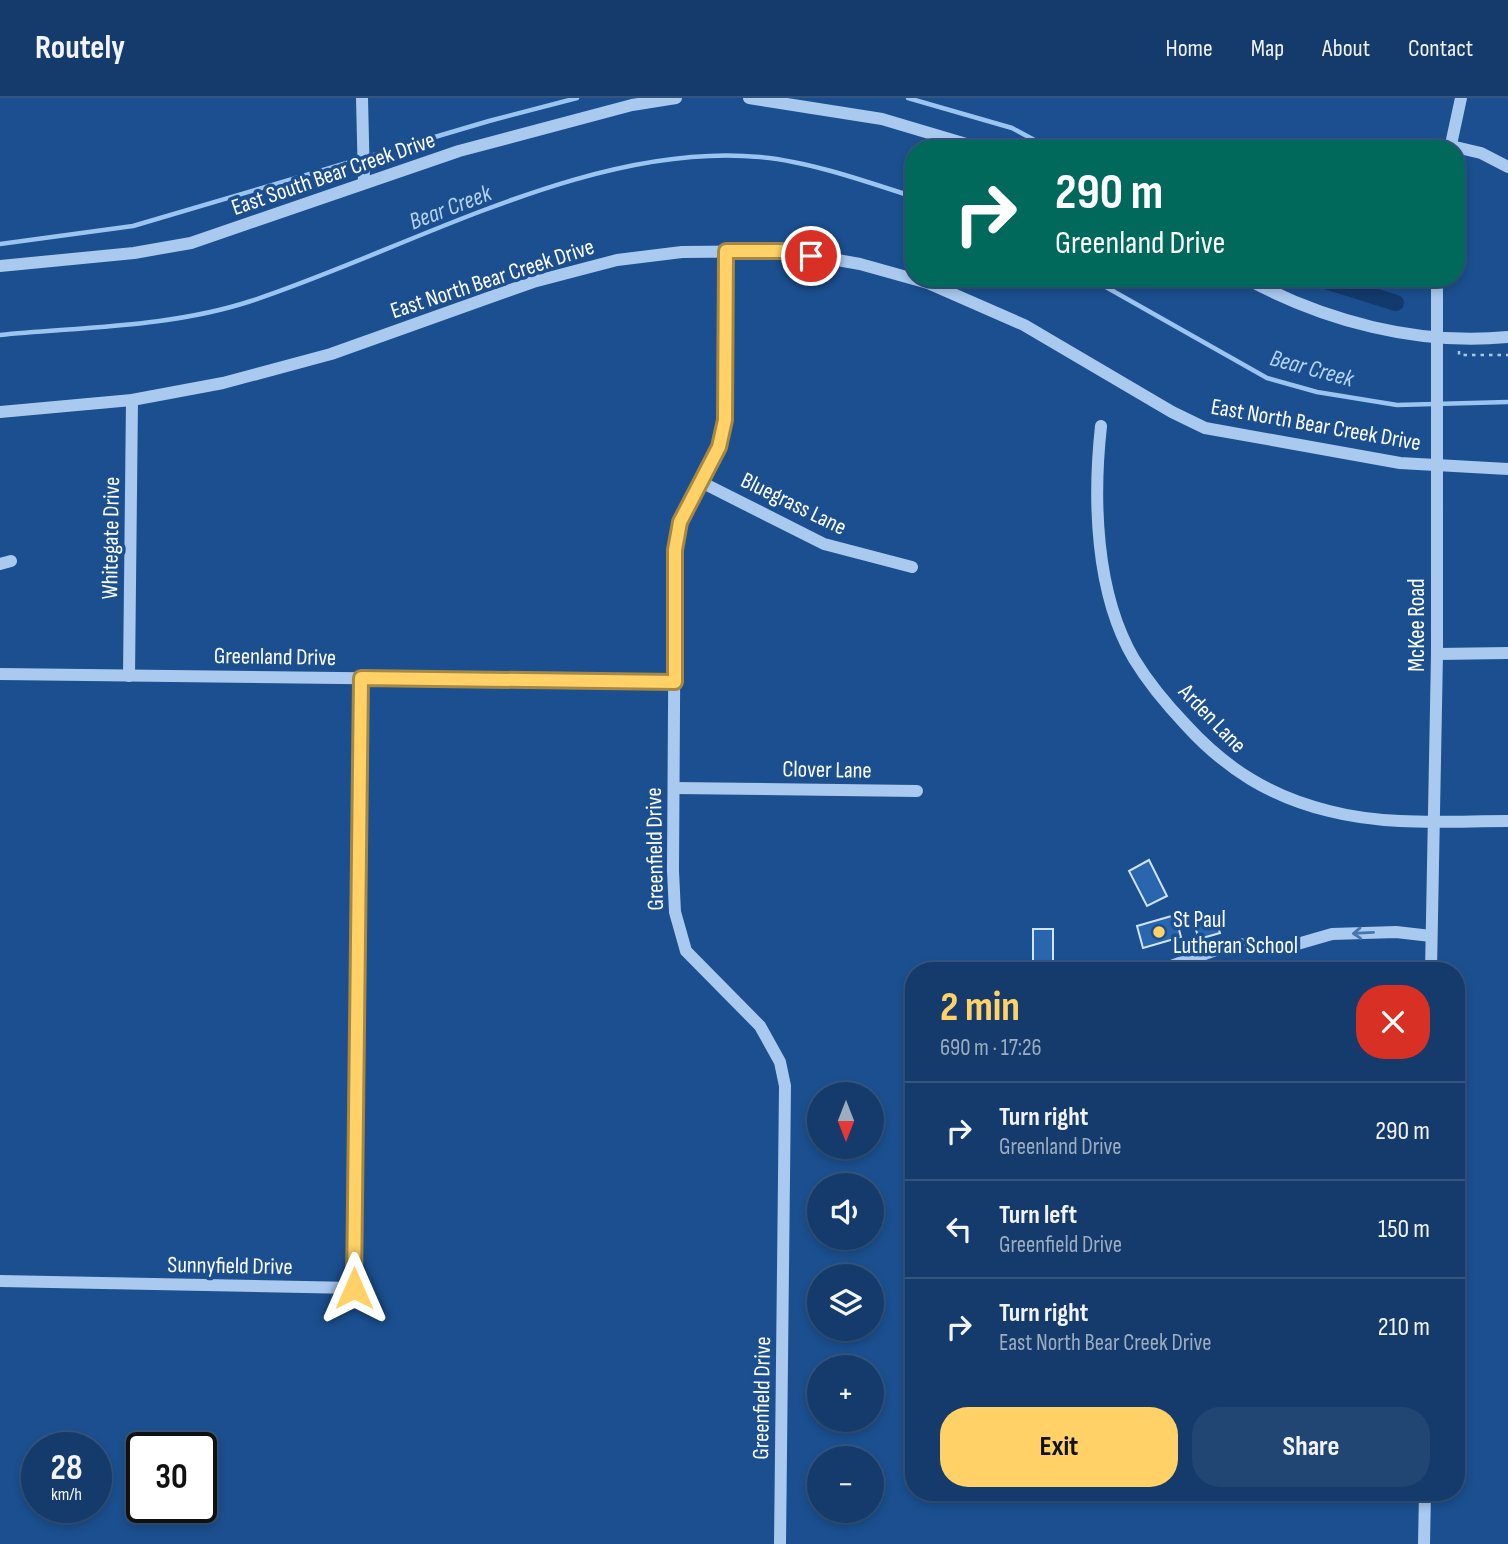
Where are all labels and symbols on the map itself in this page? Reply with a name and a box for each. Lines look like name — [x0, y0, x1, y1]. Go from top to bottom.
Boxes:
street label: East South Bear Creek Drive — [228, 126, 439, 222]
water label: Bear Creek — [405, 178, 496, 236]
pin — [781, 226, 841, 286]
street label: East North Bear Creek Drive — [387, 233, 598, 325]
water label: Bear Creek — [1267, 343, 1358, 394]
street label: East North Bear Creek Drive — [1209, 393, 1423, 457]
street label: Bluegrass Lane — [736, 466, 851, 541]
street label: Whitegate Drive — [96, 476, 126, 600]
street label: McKee Road — [1403, 578, 1431, 672]
street label: Greenland Drive — [214, 642, 336, 672]
street label: Arden Lane — [1172, 678, 1252, 759]
street label: Clover Lane — [782, 755, 872, 785]
street label: Greenfield Drive — [640, 787, 670, 911]
place label: St Paul Lutheran School — [1173, 906, 1298, 960]
marker: St Paul Lutheran School — [1151, 924, 1167, 940]
one-way arrow — [1353, 927, 1375, 940]
north arrow — [807, 1082, 884, 1158]
street label: Sunnyfield Drive — [167, 1251, 293, 1281]
position arrow — [317, 1251, 391, 1325]
street label: Greenfield Drive — [747, 1336, 777, 1460]
speed limit sign: 30 — [126, 1432, 217, 1523]

